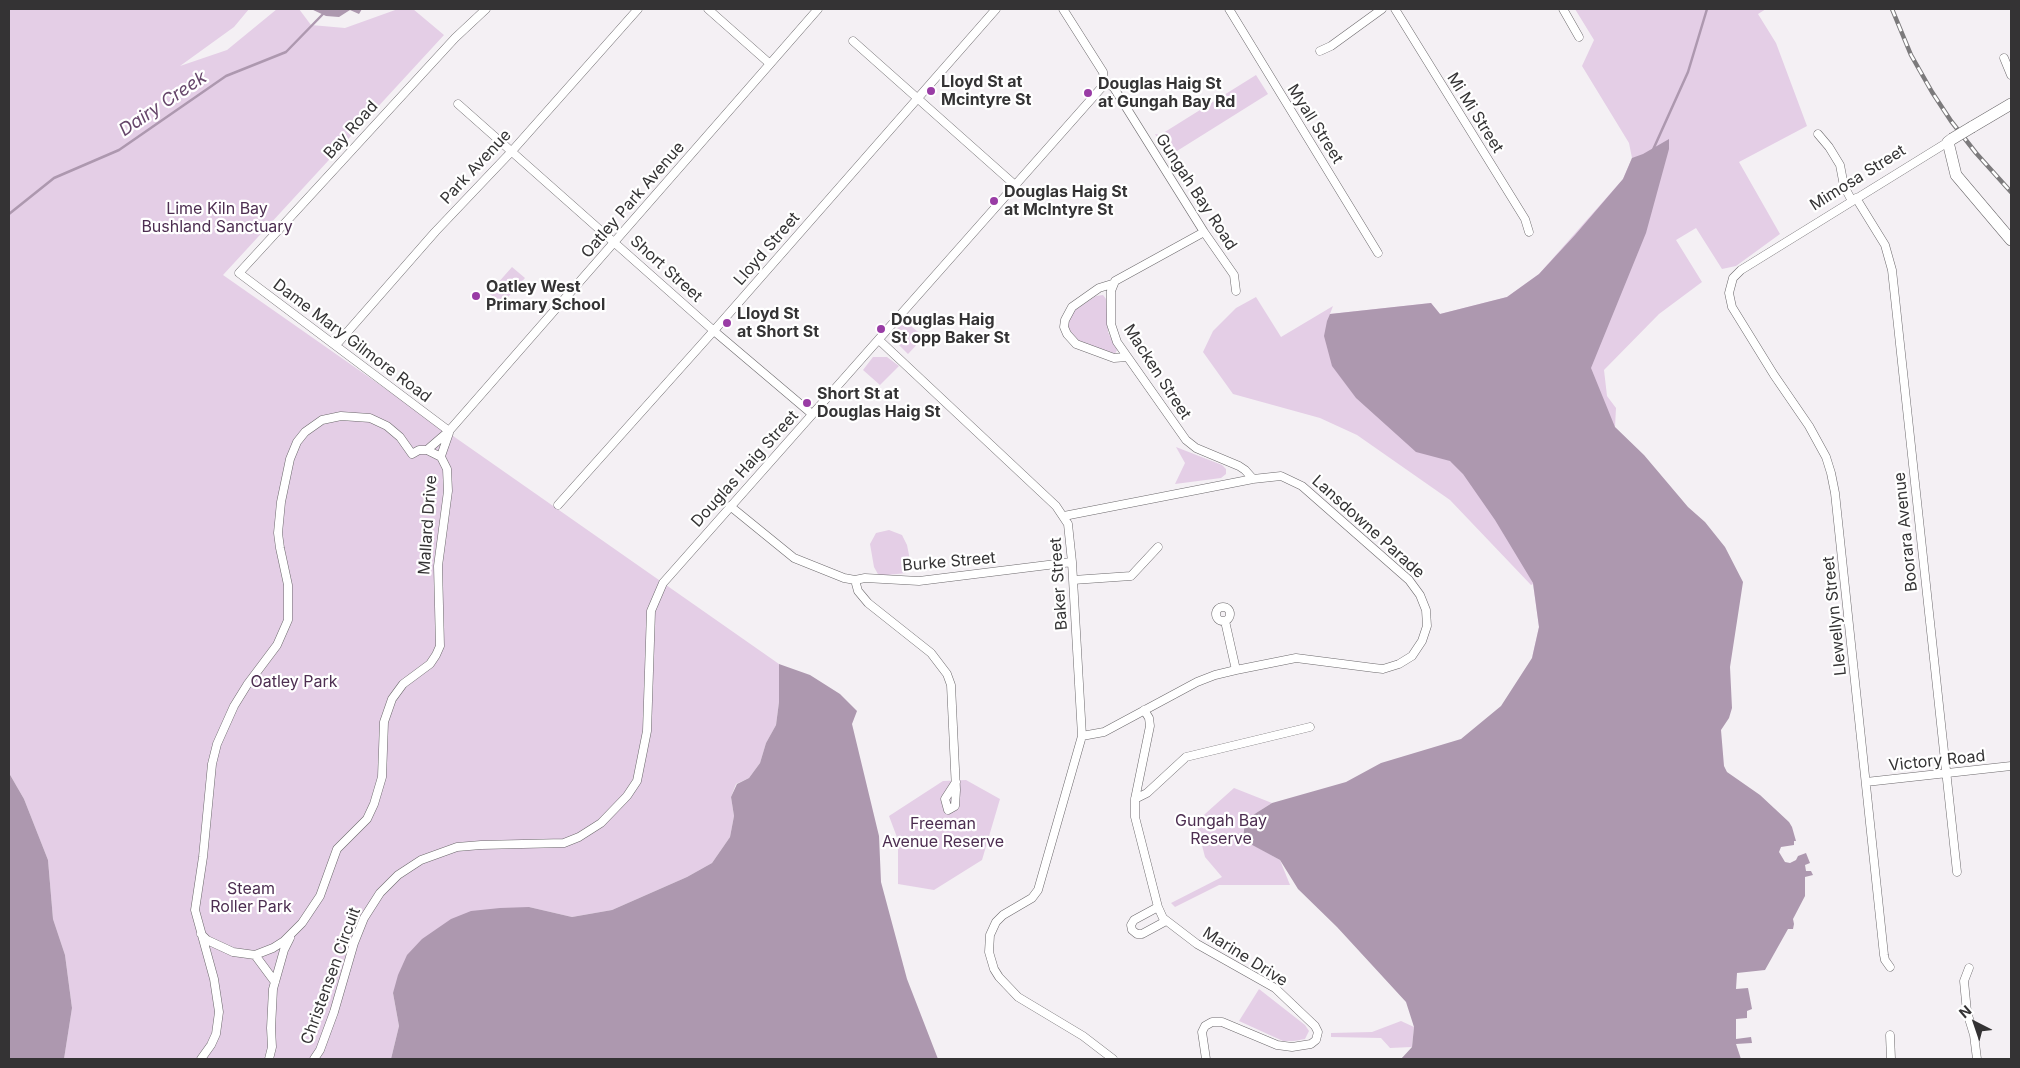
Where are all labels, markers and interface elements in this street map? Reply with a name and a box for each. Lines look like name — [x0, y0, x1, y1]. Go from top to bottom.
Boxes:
water label: Dairy Creek — [115, 67, 211, 141]
street label: Mi Mi Street — [1443, 69, 1507, 157]
place label: Lloyd St at Mcintyre St — [941, 72, 1031, 110]
place label: Douglas Haig St at Gungah Bay Rd — [1098, 74, 1235, 112]
street label: Myall Street — [1283, 81, 1347, 167]
marker: Lloyd St at Mcintyre St — [925, 85, 937, 97]
marker: Douglas Haig St at Gungah Bay Rd — [1082, 87, 1094, 99]
street label: Bay Road — [320, 97, 382, 163]
street label: Park Avenue — [437, 126, 515, 208]
street label: Gungah Bay Road — [1151, 130, 1241, 254]
street label: Oatley Park Avenue — [577, 138, 689, 262]
street label: Mimosa Street — [1807, 141, 1909, 215]
place label: Douglas Haig St at McIntyre St — [1004, 182, 1128, 220]
marker: Douglas Haig St at McIntyre St — [988, 195, 1000, 207]
park label: Lime Kiln Bay Bushland Sanctuary — [141, 199, 293, 237]
street label: Lloyd Street — [730, 209, 804, 289]
street label: Short Street — [626, 232, 706, 306]
street label: Dame Mary Gilmore Road — [269, 275, 435, 407]
place label: Oatley West Primary School — [486, 277, 605, 315]
marker: Oatley West Primary School — [470, 290, 482, 302]
place label: Lloyd St at Short St — [737, 304, 819, 342]
place label: Douglas Haig St opp Baker St — [891, 310, 1010, 348]
marker: Lloyd St at Short St — [721, 317, 733, 329]
street label: Macken Street — [1119, 321, 1195, 423]
marker: Douglas Haig St opp Baker St — [875, 323, 887, 335]
place label: Short St at Douglas Haig St — [817, 384, 941, 422]
marker: Short St at Douglas Haig St — [801, 397, 813, 409]
street label: Douglas Haig Street — [688, 407, 802, 531]
street label: Lansdowne Parade — [1308, 471, 1428, 583]
street label: Boorara Avenue — [1890, 471, 1922, 593]
street label: Mallard Drive — [415, 474, 441, 576]
street label: Baker Street — [1046, 537, 1072, 631]
street label: Burke Street — [902, 548, 996, 576]
street label: Llewellyn Street — [1819, 555, 1851, 677]
park label: Oatley Park — [250, 672, 338, 692]
street label: Victory Road — [1888, 746, 1986, 776]
park label: Gungah Bay Reserve — [1175, 811, 1267, 849]
park label: Freeman Avenue Reserve — [882, 814, 1004, 852]
park label: Steam Roller Park — [210, 879, 292, 917]
street label: Christensen Circuit — [297, 905, 365, 1047]
street label: Marine Drive — [1199, 923, 1291, 991]
north arrow — [1950, 998, 2000, 1048]
text: N — [1955, 1001, 1974, 1021]

